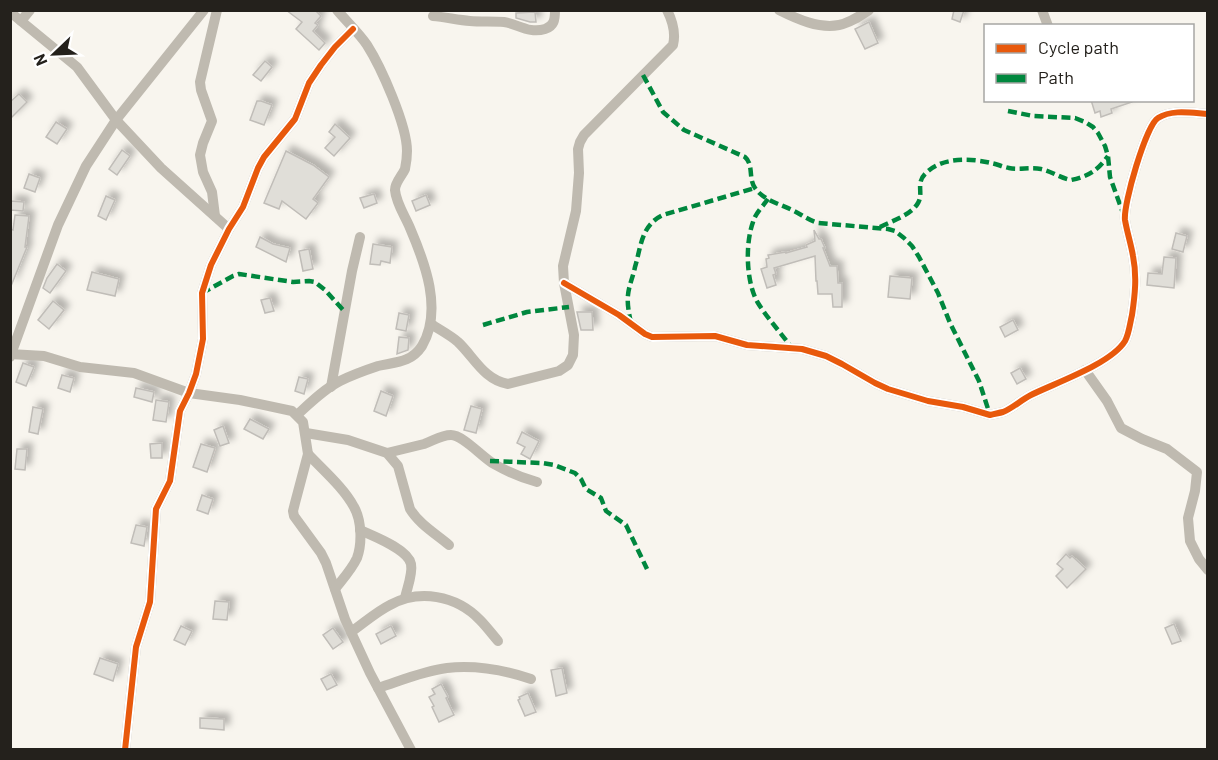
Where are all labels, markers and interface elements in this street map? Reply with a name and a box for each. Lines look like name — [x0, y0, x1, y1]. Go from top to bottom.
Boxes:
north arrow — [24, 24, 84, 84]
legend — [984, 24, 1194, 102]
text: Cycle path — [1038, 36, 1119, 58]
text: N — [29, 51, 51, 69]
text: Path — [1038, 66, 1074, 88]

